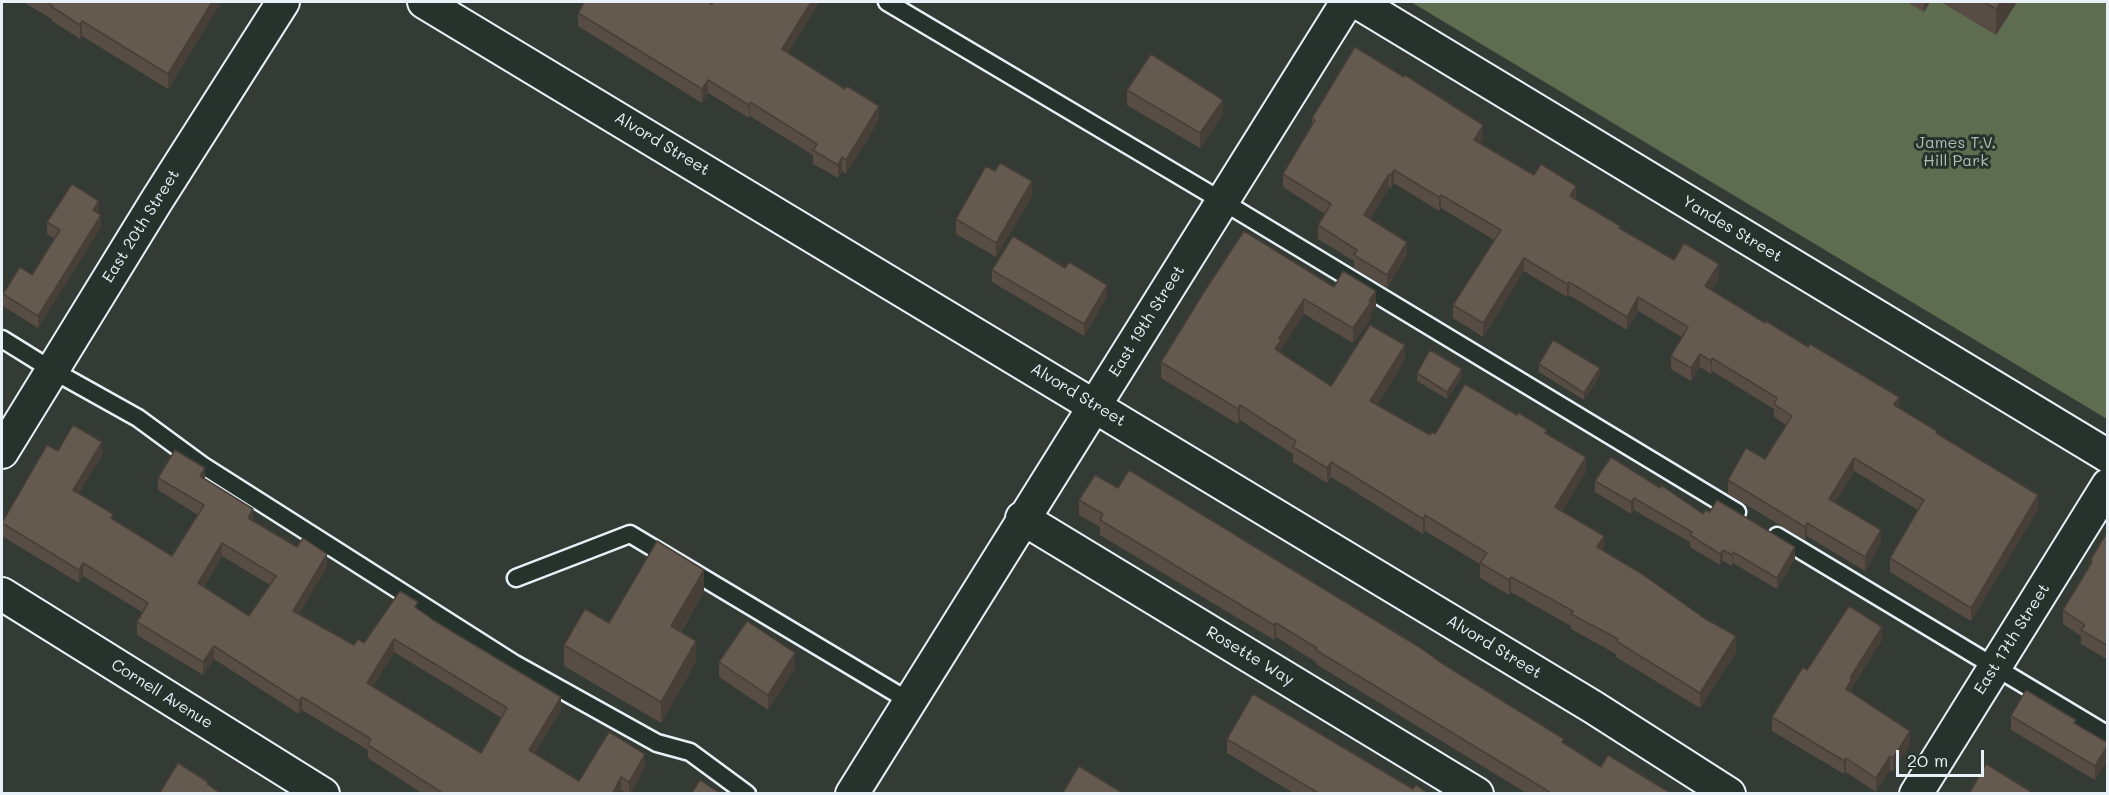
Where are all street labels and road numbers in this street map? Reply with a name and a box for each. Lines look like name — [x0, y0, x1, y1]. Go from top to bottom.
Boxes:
street label: Alvord Street — [611, 108, 713, 180]
street label: East 20th Street — [98, 166, 184, 286]
street label: Yandes Street — [1679, 192, 1785, 266]
street label: East 19th Street — [1105, 262, 1189, 380]
street label: Alvord Street — [1027, 359, 1129, 431]
street label: East 17th Street — [1970, 580, 2054, 698]
street label: Alvord Street — [1443, 611, 1545, 683]
street label: Rosette Way — [1203, 622, 1297, 690]
street label: Cornell Avenue — [108, 655, 216, 733]

